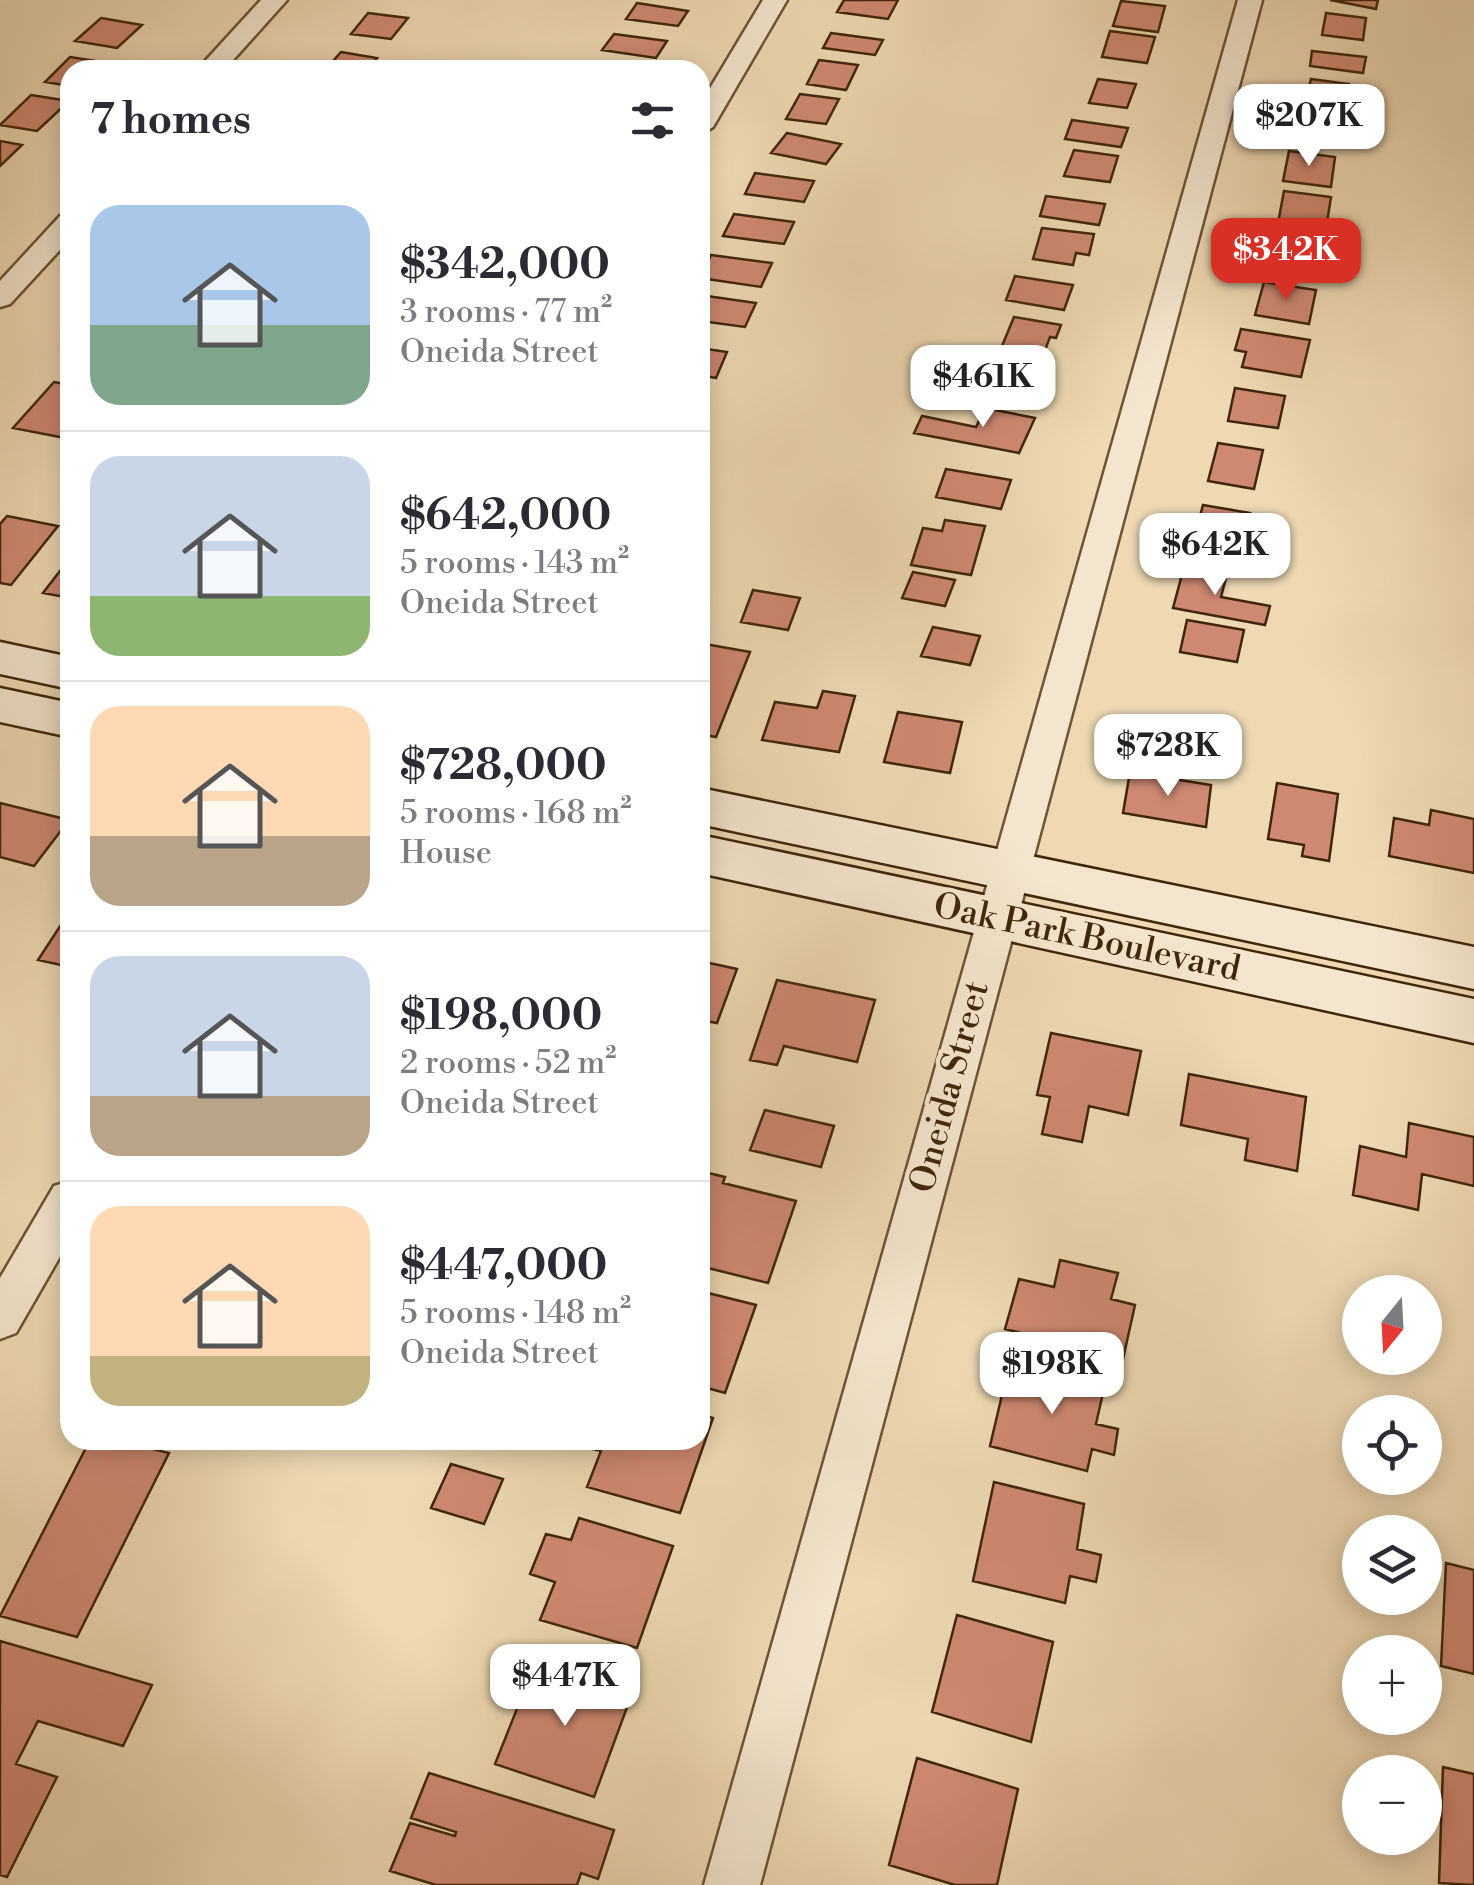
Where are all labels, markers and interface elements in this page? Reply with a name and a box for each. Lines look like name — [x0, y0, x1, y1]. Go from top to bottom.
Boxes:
pin: $207K — [1239, 84, 1379, 169]
icon: filters — [625, 93, 680, 148]
text: 7 homes — [90, 94, 251, 147]
text: $207K — [1256, 96, 1362, 136]
pin: $342K — [1216, 218, 1356, 303]
text: $342K — [1233, 230, 1339, 270]
text: $342,000 — [400, 239, 610, 292]
icon: home — [170, 245, 290, 365]
text: 3 rooms · 77 m² — [400, 292, 612, 332]
text: Oneida Street — [400, 332, 599, 372]
pin: $461K — [913, 345, 1053, 430]
text: $461K — [932, 357, 1034, 397]
text: $642,000 — [400, 490, 611, 543]
icon: home — [170, 496, 290, 616]
pin: $642K — [1145, 513, 1285, 598]
text: $642K — [1161, 525, 1269, 565]
text: 5 rooms · 143 m² — [400, 543, 629, 583]
text: Oneida Street — [400, 583, 599, 623]
pin: $728K — [1098, 714, 1238, 799]
text: $728K — [1116, 726, 1220, 766]
text: $728,000 — [400, 740, 607, 793]
icon: home — [170, 746, 290, 866]
text: 5 rooms · 168 m² — [400, 793, 632, 833]
text: House — [400, 833, 492, 873]
street label: Oak Park Boulevard — [930, 884, 1244, 992]
street label: Oneida Street — [901, 976, 999, 1198]
text: $198,000 — [400, 990, 602, 1043]
icon: home — [170, 996, 290, 1116]
text: 2 rooms · 52 m² — [400, 1043, 616, 1083]
text: Oneida Street — [400, 1083, 599, 1123]
text: $447,000 — [400, 1240, 607, 1293]
icon: home — [170, 1246, 290, 1366]
north arrow — [1342, 1275, 1442, 1375]
map controls — [1342, 1275, 1442, 1855]
text: 5 rooms · 148 m² — [400, 1293, 631, 1333]
pin: $198K — [982, 1332, 1122, 1417]
text: Oneida Street — [400, 1333, 599, 1373]
text: $198K — [1002, 1344, 1102, 1384]
button: locate — [1342, 1395, 1442, 1495]
button: layers — [1342, 1515, 1442, 1615]
button: + — [1342, 1635, 1442, 1735]
pin: $447K — [495, 1644, 635, 1729]
text: $447K — [512, 1656, 618, 1696]
button: − — [1342, 1755, 1442, 1855]

